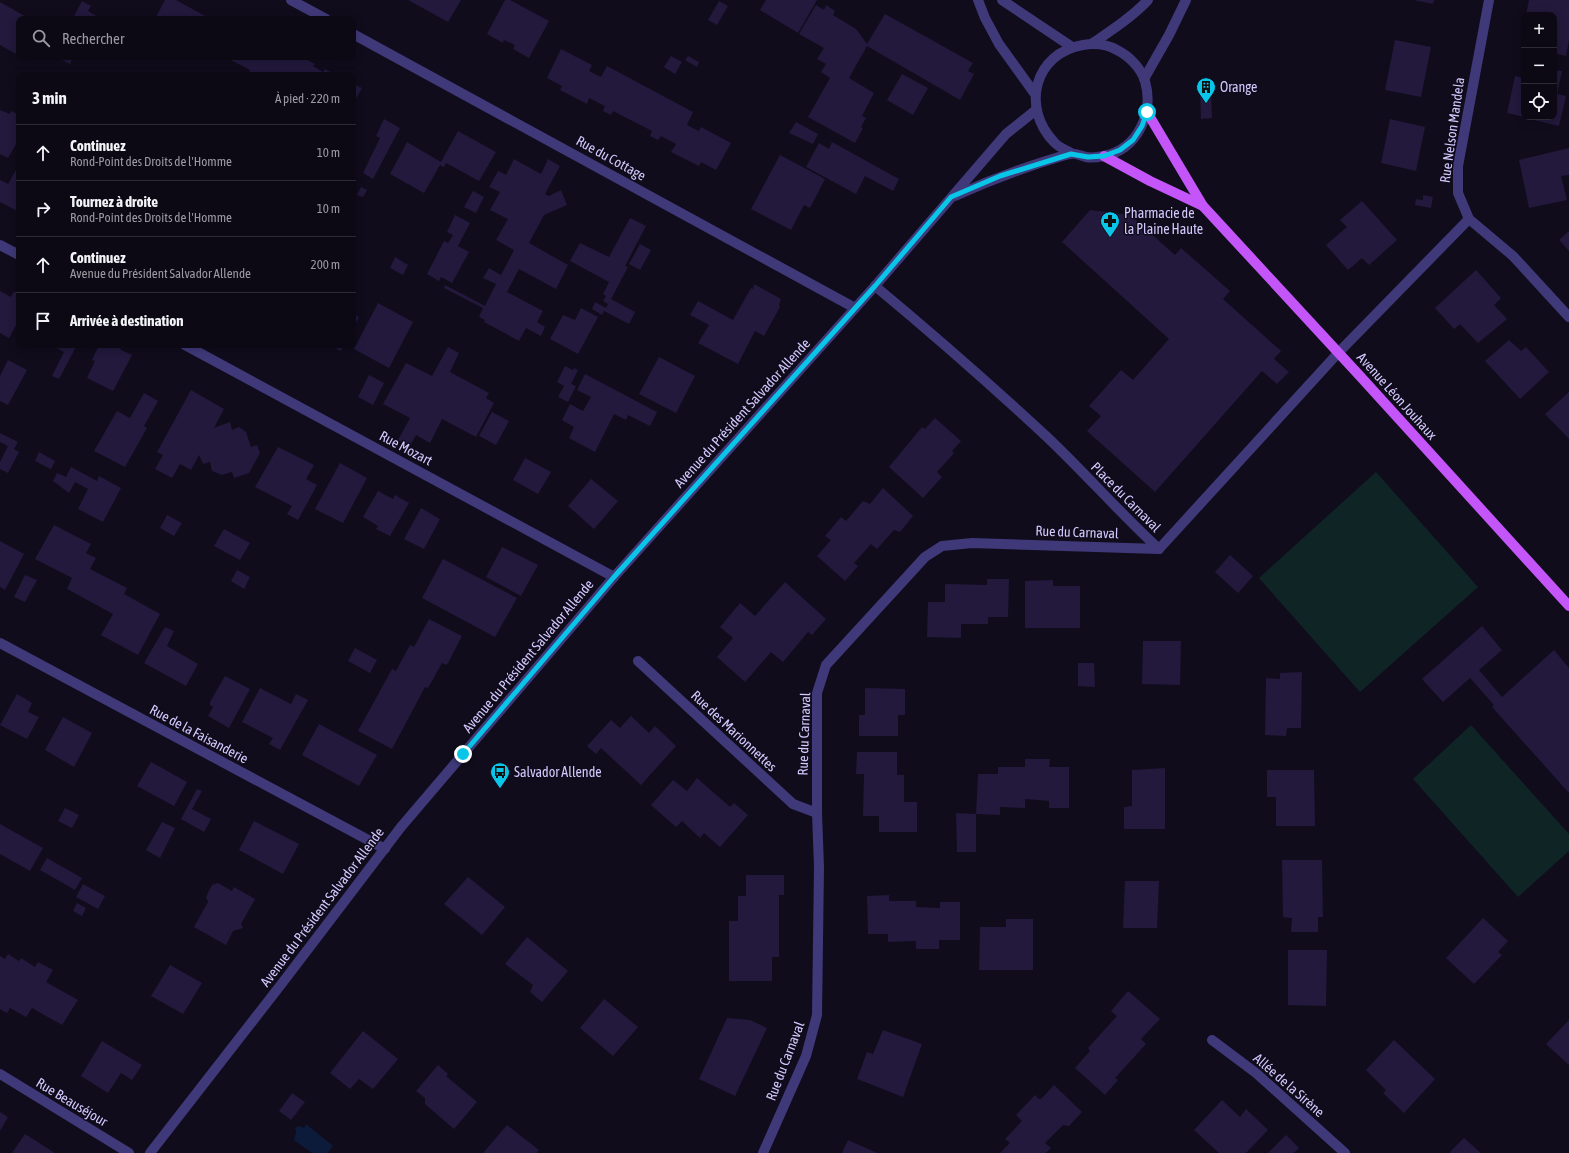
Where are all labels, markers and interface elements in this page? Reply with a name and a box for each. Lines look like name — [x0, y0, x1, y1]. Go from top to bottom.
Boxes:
map controls — [1521, 12, 1557, 120]
button: + — [1521, 12, 1557, 48]
search box — [16, 16, 356, 60]
icon: search — [30, 27, 52, 49]
text: Rechercher — [62, 30, 124, 47]
button: − — [1521, 48, 1557, 84]
building icon: Orange — [1195, 76, 1217, 104]
street label: Rue Nelson Mandela — [1437, 76, 1467, 184]
place label: Orange — [1220, 79, 1257, 95]
button: locate — [1521, 84, 1557, 120]
text: 3 min — [32, 88, 67, 108]
text: À pied · 220 m — [275, 91, 340, 106]
route start — [1138, 103, 1156, 121]
street label: Rue du Cottage — [573, 132, 649, 184]
text: Continuez — [70, 137, 126, 154]
icon: ahead — [32, 142, 54, 164]
text: 10 m — [317, 145, 340, 160]
text: Rond-Point des Droits de l'Homme — [70, 154, 232, 169]
text: Tournez à droite — [70, 193, 158, 210]
icon: right — [32, 198, 54, 220]
text: 10 m — [317, 201, 340, 216]
place label: Pharmacie de la Plaine Haute — [1124, 205, 1203, 237]
text: Rond-Point des Droits de l'Homme — [70, 210, 232, 225]
pharmacy icon: Pharmacie de la Plaine Haute — [1099, 210, 1121, 238]
text: Continuez — [70, 249, 126, 266]
icon: ahead — [32, 254, 54, 276]
text: 200 m — [311, 257, 340, 272]
text: Avenue du Président Salvador Allende — [70, 266, 251, 281]
icon: arrive — [32, 310, 54, 332]
text: Arrivée à destination — [70, 312, 184, 329]
street label: Avenue du Président Salvador Allende — [671, 335, 813, 491]
street label: Avenue Léon Jouhaux — [1354, 349, 1440, 443]
street label: Rue Mozart — [377, 427, 435, 469]
street label: Place du Carnaval — [1088, 459, 1164, 535]
street label: Rue du Carnaval — [1035, 523, 1119, 541]
street label: Avenue du Président Salvador Allende — [459, 576, 597, 736]
street label: Rue des Marionnettes — [688, 687, 780, 775]
street label: Rue du Carnaval — [795, 692, 813, 776]
street label: Rue de la Faisanderie — [147, 701, 251, 767]
route end — [454, 745, 472, 763]
bus stop icon: Salvador Allende — [489, 761, 511, 789]
place label: Salvador Allende — [514, 764, 602, 780]
street label: Avenue du Président Salvador Allende — [257, 824, 387, 990]
street label: Rue du Carnaval — [763, 1019, 808, 1103]
street label: Allée de la Sirène — [1250, 1050, 1328, 1120]
street label: Rue Beauséjour — [33, 1074, 111, 1130]

